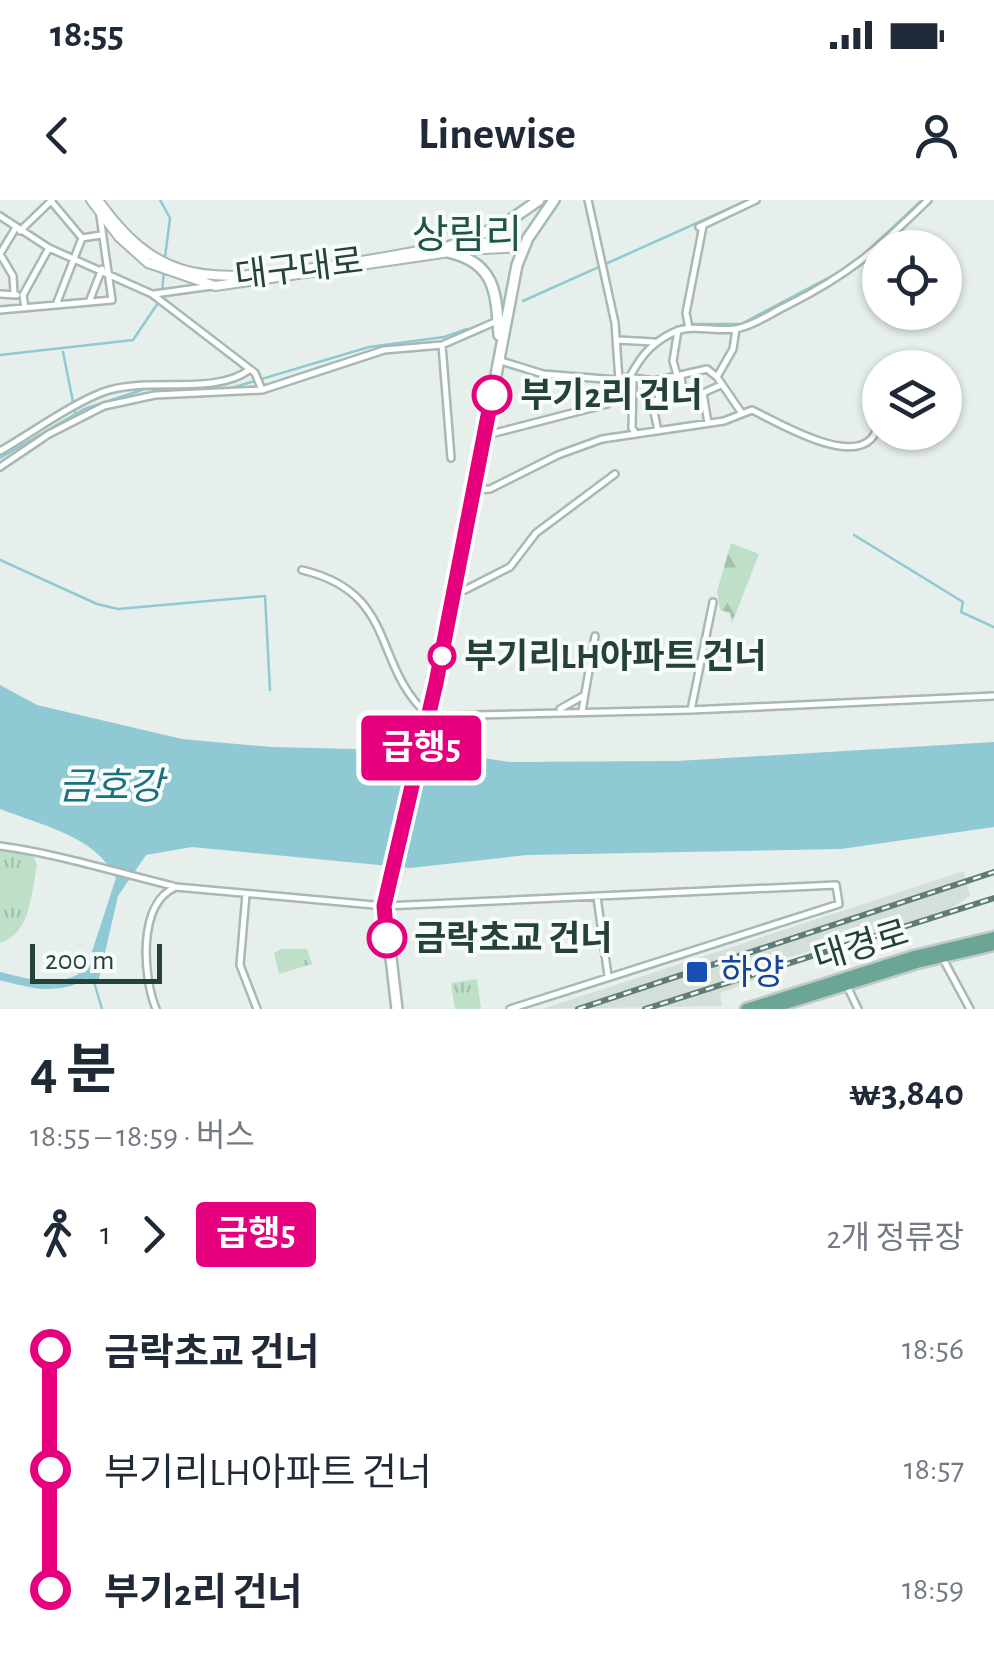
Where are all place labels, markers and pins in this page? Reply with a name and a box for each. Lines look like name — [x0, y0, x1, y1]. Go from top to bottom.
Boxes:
marker: 부기2리 건너 — [473, 376, 511, 414]
place label: 부기2리 건너 — [520, 377, 703, 414]
place label: 부기리LH아파트 건너 — [464, 638, 766, 675]
marker: 부기리LH아파트 건너 — [429, 643, 455, 669]
marker: 금락초교 건너 — [368, 919, 406, 957]
place label: 금락초교 건너 — [414, 920, 613, 957]
place label: 하양 — [720, 955, 784, 991]
marker: 하양 — [684, 959, 710, 985]

